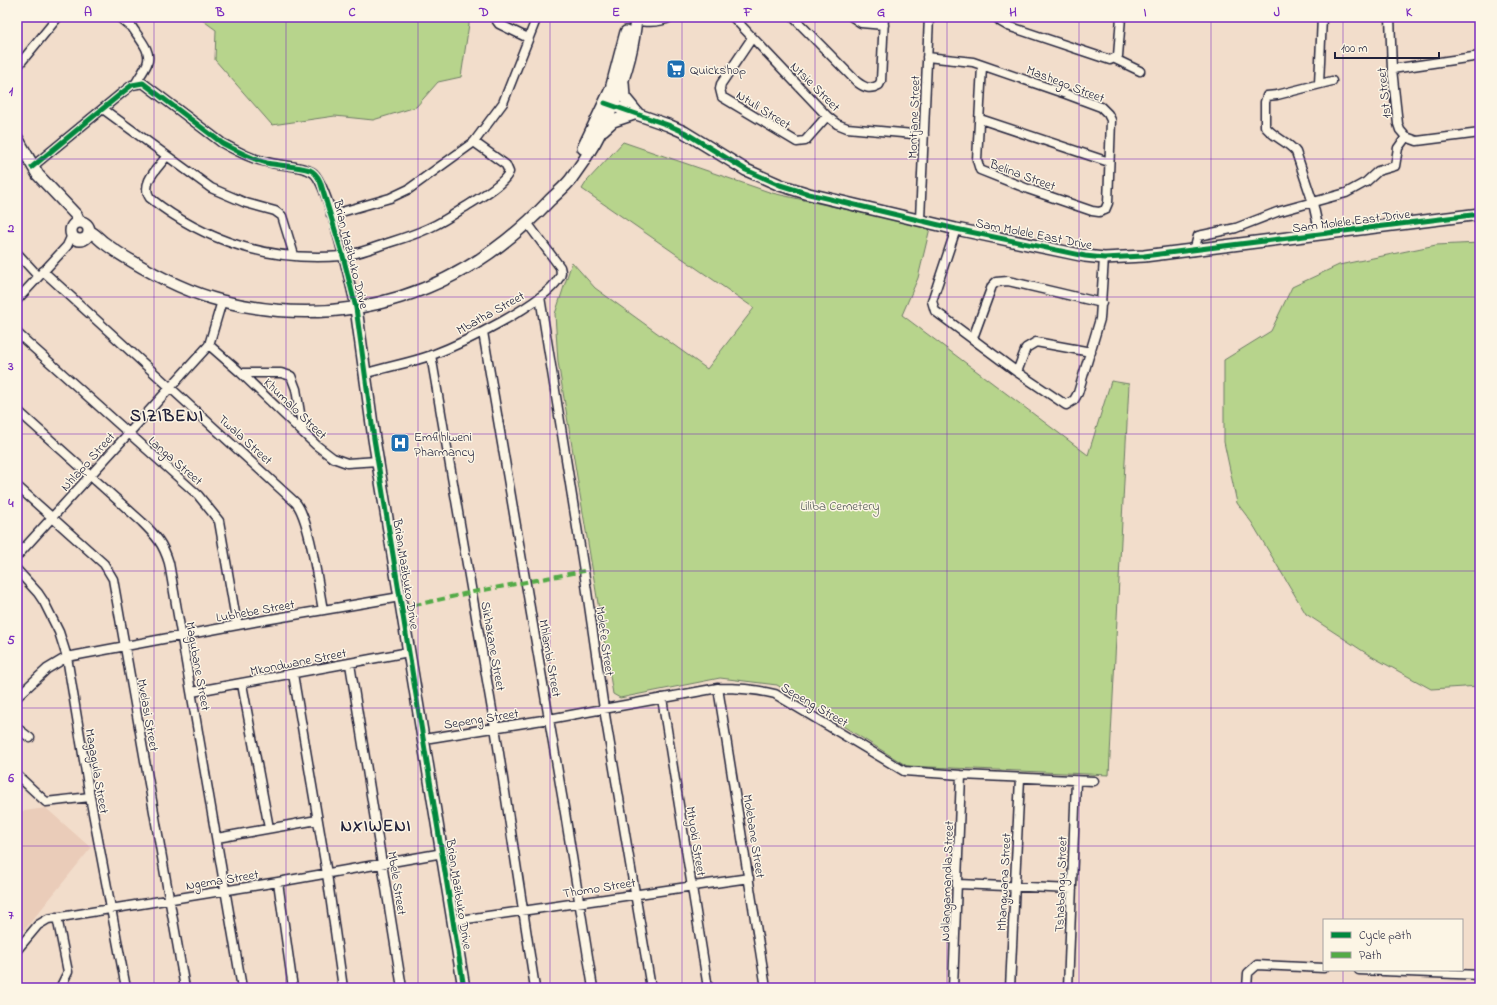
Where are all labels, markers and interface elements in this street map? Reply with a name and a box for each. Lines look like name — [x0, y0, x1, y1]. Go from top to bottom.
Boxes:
text: A — [84, 3, 92, 22]
text: B — [215, 3, 225, 22]
text: C — [348, 3, 356, 22]
text: D — [478, 3, 489, 22]
text: E — [612, 3, 620, 22]
text: F — [743, 3, 753, 22]
text: G — [877, 3, 885, 22]
text: H — [1009, 3, 1017, 22]
text: I — [1143, 3, 1147, 22]
text: J — [1274, 3, 1280, 22]
text: K — [1406, 3, 1413, 22]
scale bar — [1335, 34, 1439, 60]
text: 100 m — [1341, 40, 1368, 58]
supermarket icon: Quickshop — [665, 58, 687, 80]
street label: Ntsie Street — [786, 58, 845, 117]
place label: Quickshop — [690, 61, 746, 80]
street label: Mashego Street — [1023, 61, 1108, 109]
street label: 1st Street — [1372, 66, 1397, 119]
street label: Montjane Street — [904, 74, 925, 159]
text: 1 — [9, 82, 14, 101]
street label: Ntuli Street — [732, 86, 795, 135]
street label: Belina Street — [986, 154, 1059, 196]
street label: Brian Mazibuko Drive — [328, 197, 373, 311]
street label: Sam Molele East Drive — [1291, 205, 1411, 238]
street label: Sam Molele East Drive — [974, 214, 1094, 255]
text: 2 — [7, 219, 15, 238]
street label: Mbatha Street — [453, 286, 529, 340]
text: 3 — [7, 357, 14, 376]
street label: Khumalo Street — [259, 374, 331, 445]
district label: SIZIBENI — [130, 404, 204, 429]
street label: Twala Street — [214, 410, 277, 470]
street label: Nhlapo Street — [56, 428, 120, 496]
place label: Emfihlweni Pharmancy — [414, 428, 475, 463]
street label: Langa Street — [143, 432, 207, 491]
hospital icon: Emfihlweni Pharmancy — [389, 432, 411, 454]
text: 4 — [7, 494, 14, 513]
park label: Liliba Cemetery — [800, 497, 880, 517]
street label: Brian Mazibuko Drive — [387, 517, 424, 631]
street label: Lubhebe Street — [215, 595, 297, 628]
street label: Sikhakane Street — [475, 600, 510, 693]
street label: Molefe Street — [590, 605, 619, 678]
street label: Mhlambi Street — [533, 618, 566, 699]
street label: Magubane Street — [179, 620, 215, 713]
text: 5 — [7, 631, 15, 650]
street label: Mkondwane Street — [248, 644, 349, 681]
street label: Mvelasi Street — [132, 678, 163, 754]
street label: Sepeng Street — [776, 678, 852, 734]
street label: Sepeng Street — [443, 704, 521, 736]
street label: Magagula Street — [79, 727, 113, 816]
text: 6 — [7, 769, 14, 788]
street label: Molebane Street — [738, 793, 770, 880]
street label: Mtyoki Street — [680, 805, 710, 878]
district label: NXIWENI — [340, 814, 412, 839]
street label: Ndlangamandla Street — [936, 820, 960, 942]
street label: Mhangwana Street — [992, 832, 1018, 932]
street label: Tshabangu Street — [1050, 835, 1074, 932]
street label: Brian Mazibuko Drive — [440, 837, 477, 951]
street label: Mbele Street — [382, 850, 411, 917]
street label: Ngema Street — [184, 865, 261, 897]
street label: Thomo Street — [562, 873, 638, 904]
text: 7 — [8, 906, 14, 925]
legend — [1323, 919, 1463, 971]
text: Cycle path — [1359, 927, 1411, 946]
text: Path — [1359, 947, 1382, 965]

